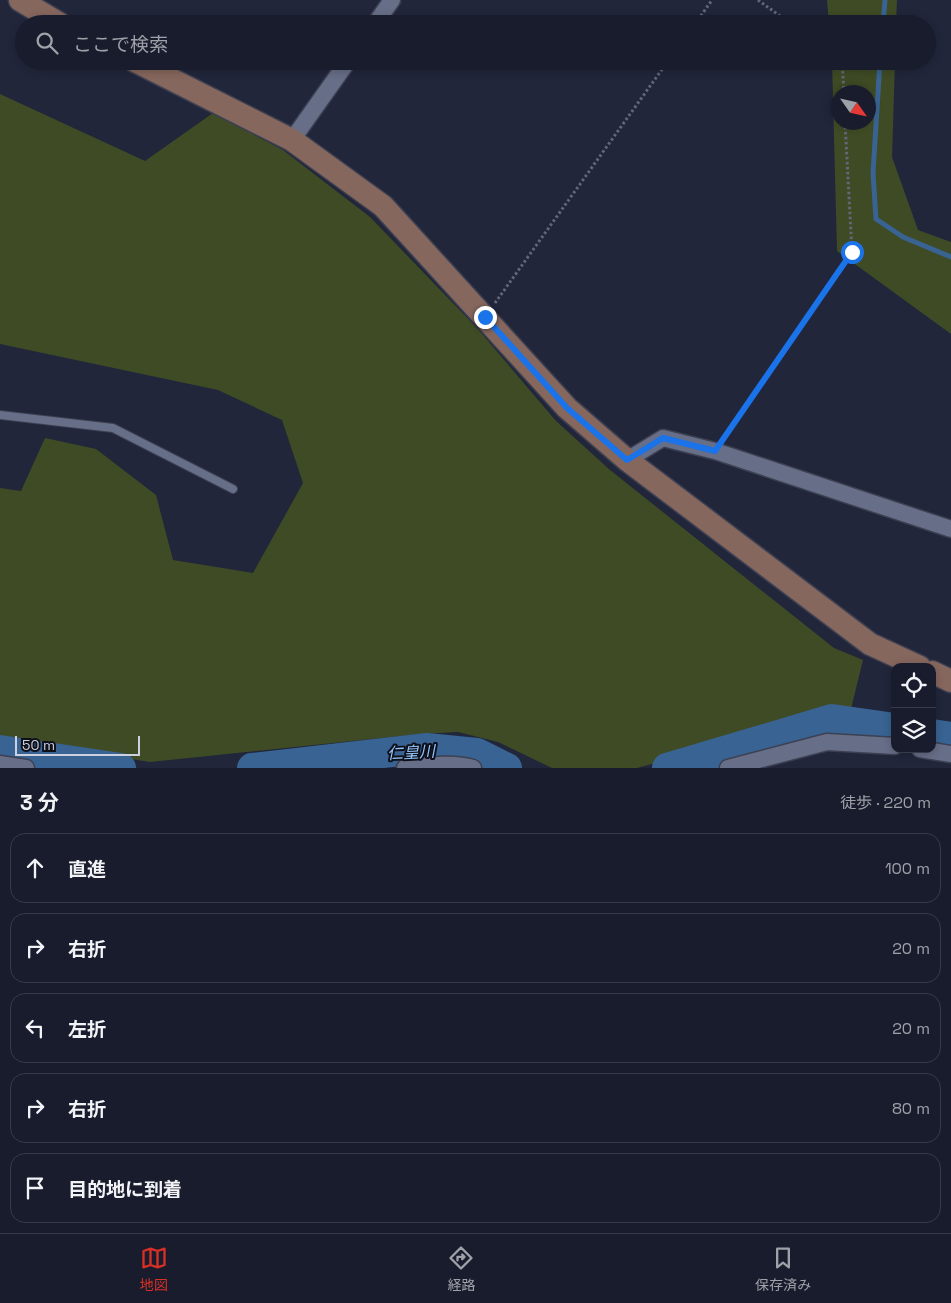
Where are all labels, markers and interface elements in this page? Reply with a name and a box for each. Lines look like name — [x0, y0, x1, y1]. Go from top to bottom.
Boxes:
search box — [15, 15, 936, 70]
icon: search — [33, 29, 61, 57]
text: ここで検索 — [73, 32, 168, 57]
north arrow — [831, 85, 876, 130]
route start — [841, 241, 864, 264]
route end — [474, 306, 497, 329]
map controls — [891, 663, 936, 753]
button: locate — [891, 663, 936, 708]
button: layers — [891, 708, 936, 753]
scale bar — [15, 733, 140, 756]
text: 50 m — [22, 736, 55, 754]
water label: 仁皇川 — [387, 741, 438, 764]
text: 3 分 — [20, 789, 59, 816]
text: 徒歩 · 220 m — [840, 792, 931, 813]
icon: ahead — [21, 854, 49, 882]
text: 直進 — [68, 857, 106, 882]
text: 100 m — [885, 858, 930, 879]
icon: right — [21, 934, 49, 962]
text: 右折 — [68, 937, 106, 962]
text: 20 m — [892, 938, 930, 959]
icon: left — [21, 1014, 49, 1042]
text: 左折 — [68, 1017, 106, 1042]
text: 20 m — [892, 1018, 930, 1039]
icon: right — [21, 1094, 49, 1122]
text: 右折 — [68, 1097, 106, 1122]
text: 80 m — [892, 1098, 930, 1119]
icon: arrive — [21, 1174, 49, 1202]
text: 目的地に到着 — [68, 1177, 182, 1202]
tab: 地図 — [140, 1244, 168, 1294]
tab: 経路 — [447, 1244, 475, 1294]
tab: 保存済み — [755, 1244, 811, 1294]

